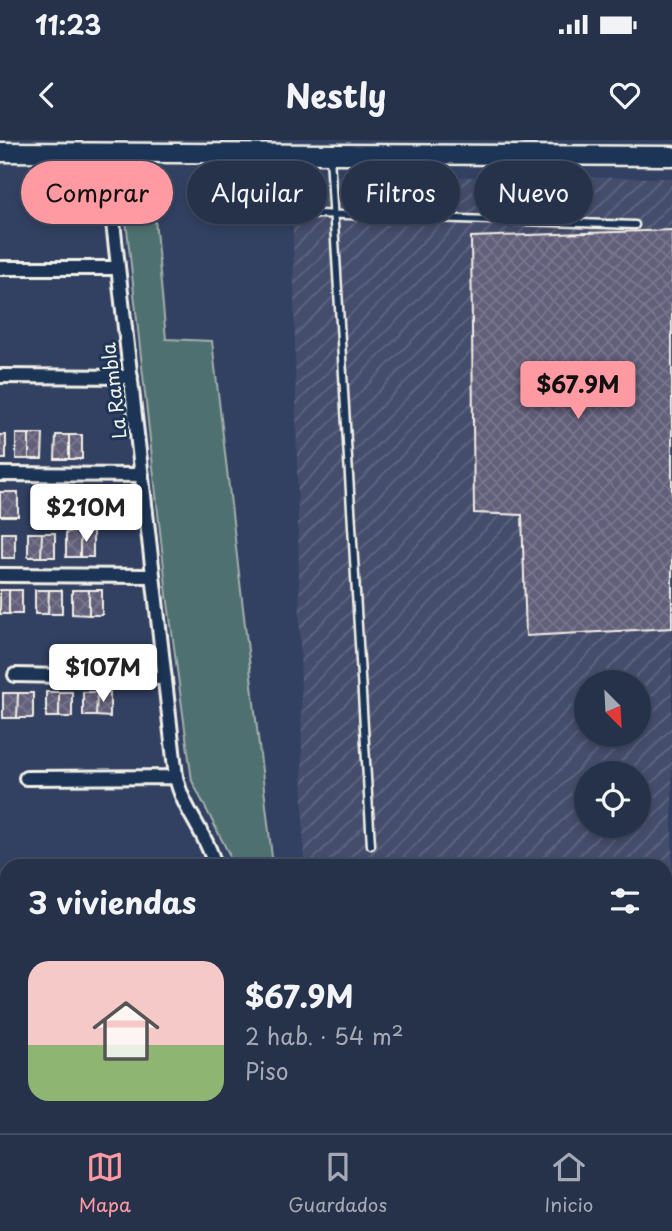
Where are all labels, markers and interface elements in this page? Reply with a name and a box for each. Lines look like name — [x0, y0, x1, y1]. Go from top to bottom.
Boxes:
text: 11:23 — [35, 5, 101, 44]
text: Nestly — [286, 71, 386, 119]
icon: back — [28, 76, 66, 114]
icon: heart — [606, 76, 644, 114]
chip: Comprar — [21, 161, 173, 224]
chip: Alquilar — [187, 161, 327, 224]
chip: Filtros — [341, 161, 460, 224]
chip: Nuevo — [474, 161, 593, 224]
street label: La Rambla — [93, 341, 133, 441]
pin: $67.9M — [521, 362, 635, 421]
text: $67.9M — [536, 366, 620, 401]
pin: $210M — [37, 484, 135, 544]
text: $210M — [46, 489, 126, 524]
pin: $107M — [54, 644, 152, 704]
text: $107M — [65, 649, 141, 684]
north arrow — [574, 670, 651, 747]
map controls — [574, 670, 651, 838]
button: locate — [574, 761, 651, 838]
text: 3 viviendas — [28, 879, 196, 924]
icon: filters — [606, 882, 644, 920]
text: $67.9M — [245, 973, 354, 1018]
icon: home — [84, 989, 168, 1073]
text: 2 hab. · 54 m² — [245, 1018, 404, 1053]
text: Piso — [245, 1053, 289, 1088]
tab: Mapa — [79, 1148, 131, 1218]
tab: Guardados — [288, 1148, 387, 1218]
tab: Inicio — [544, 1148, 593, 1218]

